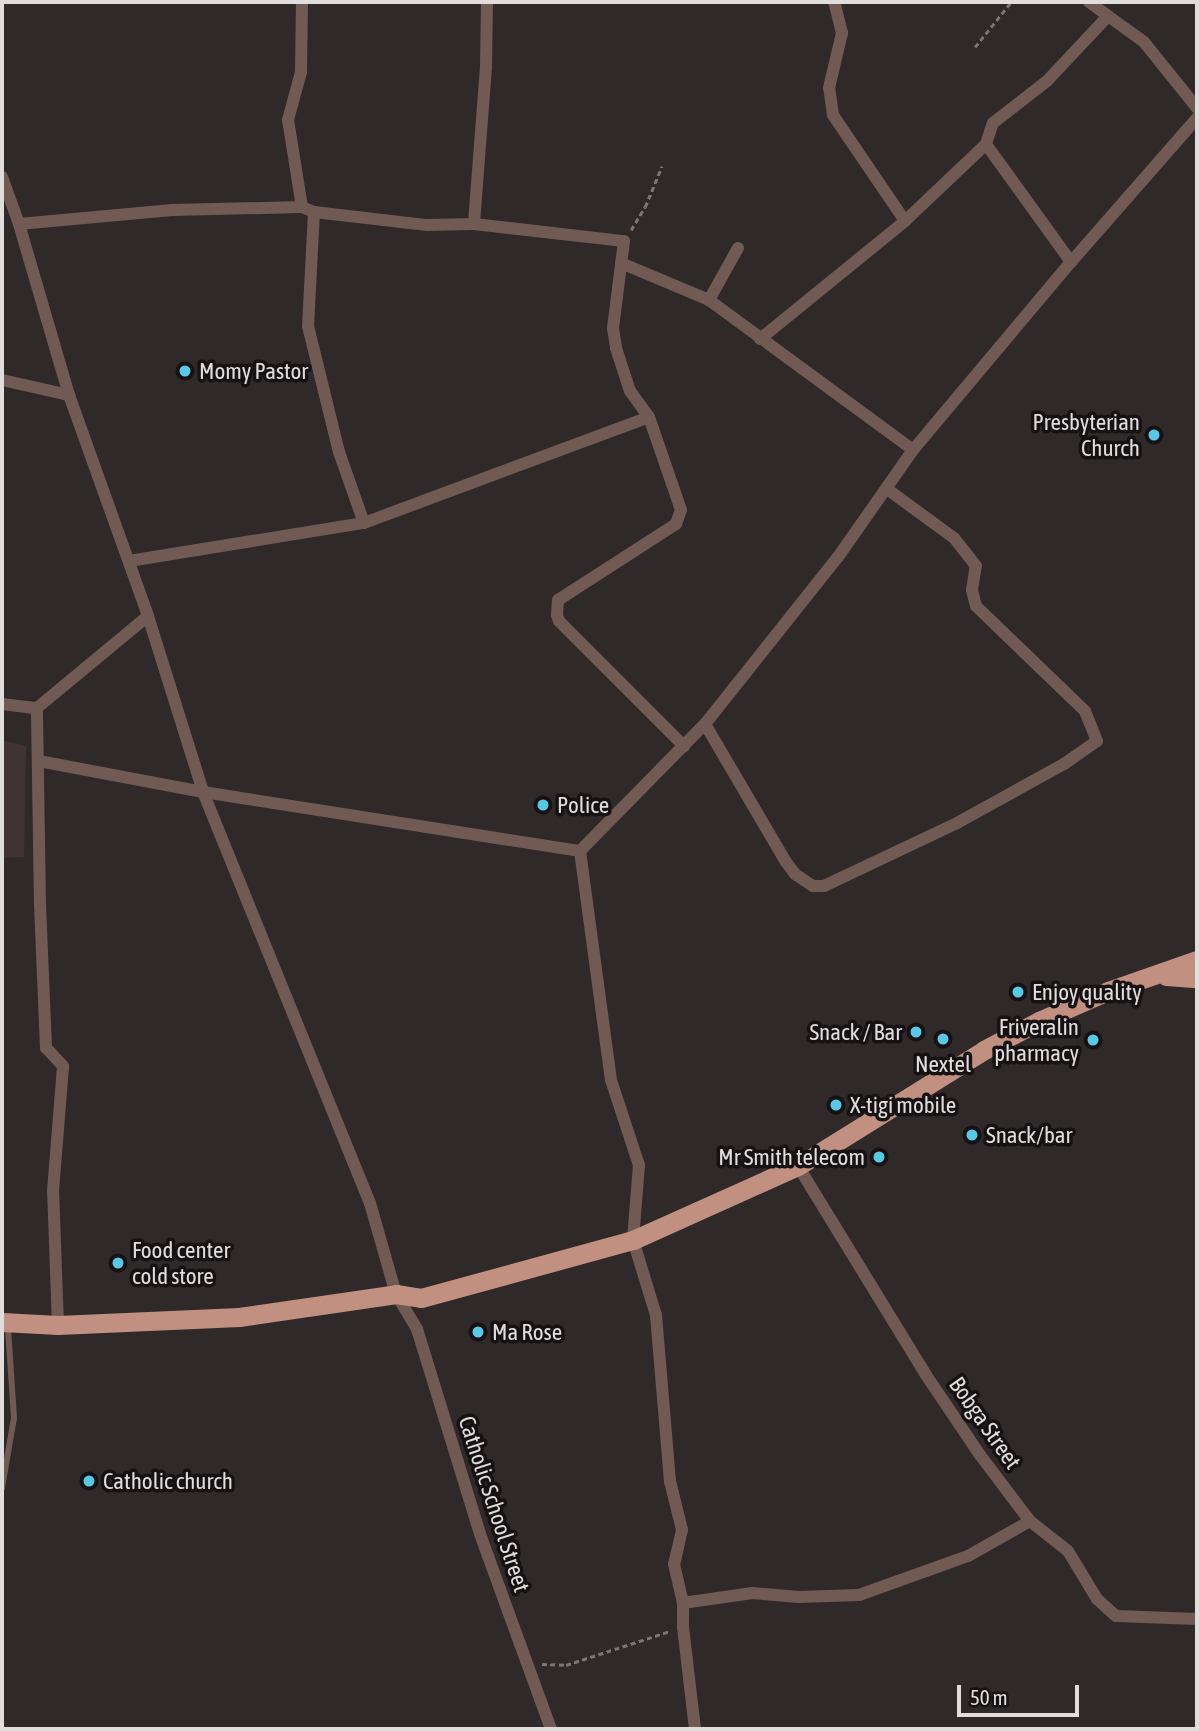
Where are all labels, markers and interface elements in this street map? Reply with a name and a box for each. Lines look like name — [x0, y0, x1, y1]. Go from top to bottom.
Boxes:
place label: Momy Pastor — [199, 357, 308, 385]
marker: Momy Pastor — [177, 363, 193, 379]
place label: Presbyterian Church — [1032, 408, 1140, 462]
marker: Presbyterian Church — [1146, 427, 1162, 443]
place label: Police — [557, 791, 609, 819]
marker: Police — [535, 797, 551, 813]
place label: Enjoy quality — [1032, 978, 1142, 1006]
marker: Enjoy quality — [1010, 984, 1026, 1000]
place label: Friveralin pharmacy — [994, 1013, 1079, 1067]
place label: Snack / Bar — [809, 1018, 902, 1046]
marker: Snack / Bar — [908, 1024, 924, 1040]
marker: Nextel — [935, 1031, 951, 1047]
marker: Friveralin pharmacy — [1085, 1032, 1101, 1048]
place label: Nextel — [915, 1050, 971, 1078]
place label: X-tigi mobile — [850, 1091, 956, 1119]
marker: X-tigi mobile — [828, 1097, 844, 1113]
place label: Snack/bar — [986, 1121, 1072, 1149]
marker: Snack/bar — [964, 1127, 980, 1143]
place label: Mr Smith telecom — [718, 1143, 865, 1171]
marker: Mr Smith telecom — [871, 1149, 887, 1165]
place label: Food center cold store — [132, 1236, 230, 1290]
marker: Food center cold store — [110, 1255, 126, 1271]
place label: Ma Rose — [492, 1318, 562, 1346]
marker: Ma Rose — [470, 1324, 486, 1340]
street label: Bobga Street — [943, 1372, 1027, 1474]
street label: Catholic School Street — [453, 1413, 535, 1595]
place label: Catholic church — [103, 1467, 233, 1495]
marker: Catholic church — [81, 1473, 97, 1489]
scale bar — [961, 1672, 1084, 1716]
text: 50 m — [970, 1685, 1008, 1709]

